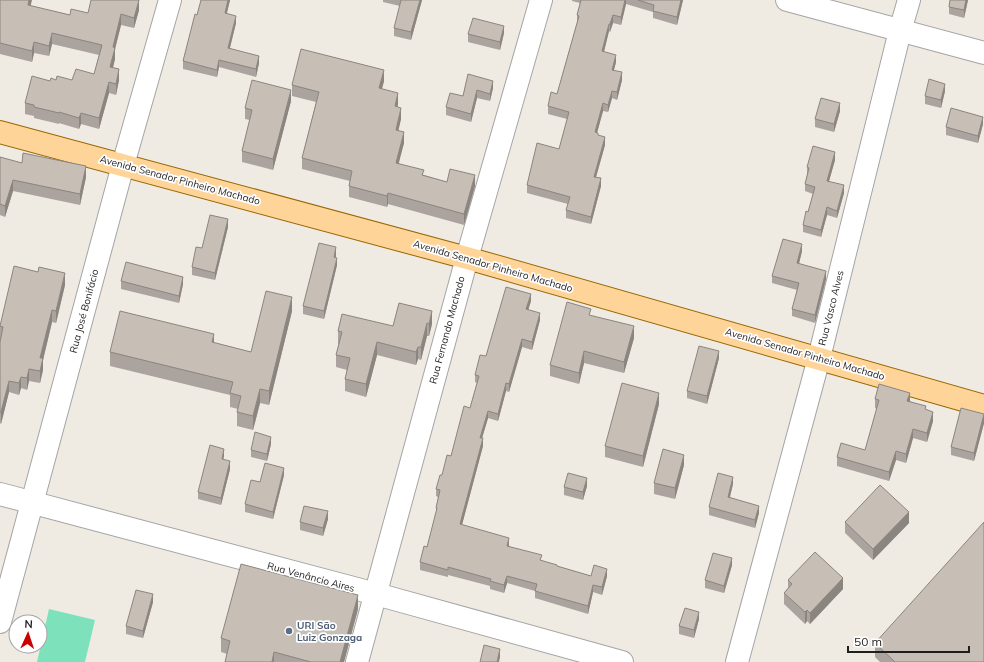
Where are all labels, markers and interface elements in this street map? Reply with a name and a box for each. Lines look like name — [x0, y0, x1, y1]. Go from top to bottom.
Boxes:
street label: Avenida Senador Pinheiro Machado — [98, 152, 262, 208]
street label: Avenida Senador Pinheiro Machado — [412, 237, 575, 295]
street label: Rua José Bonifácio — [67, 267, 102, 354]
street label: Rua Vasco Alves — [815, 269, 847, 347]
street label: Rua Fernando Machado — [426, 274, 468, 385]
street label: Avenida Senador Pinheiro Machado — [724, 325, 887, 383]
street label: Rua Venâncio Aires — [266, 559, 356, 595]
north arrow — [8, 614, 48, 654]
text: N — [24, 617, 33, 631]
place label: URI São Luiz Gonzaga — [297, 619, 362, 644]
marker: URI São Luiz Gonzaga — [284, 626, 294, 636]
scale bar — [848, 628, 969, 654]
text: 50 m — [854, 634, 882, 649]

